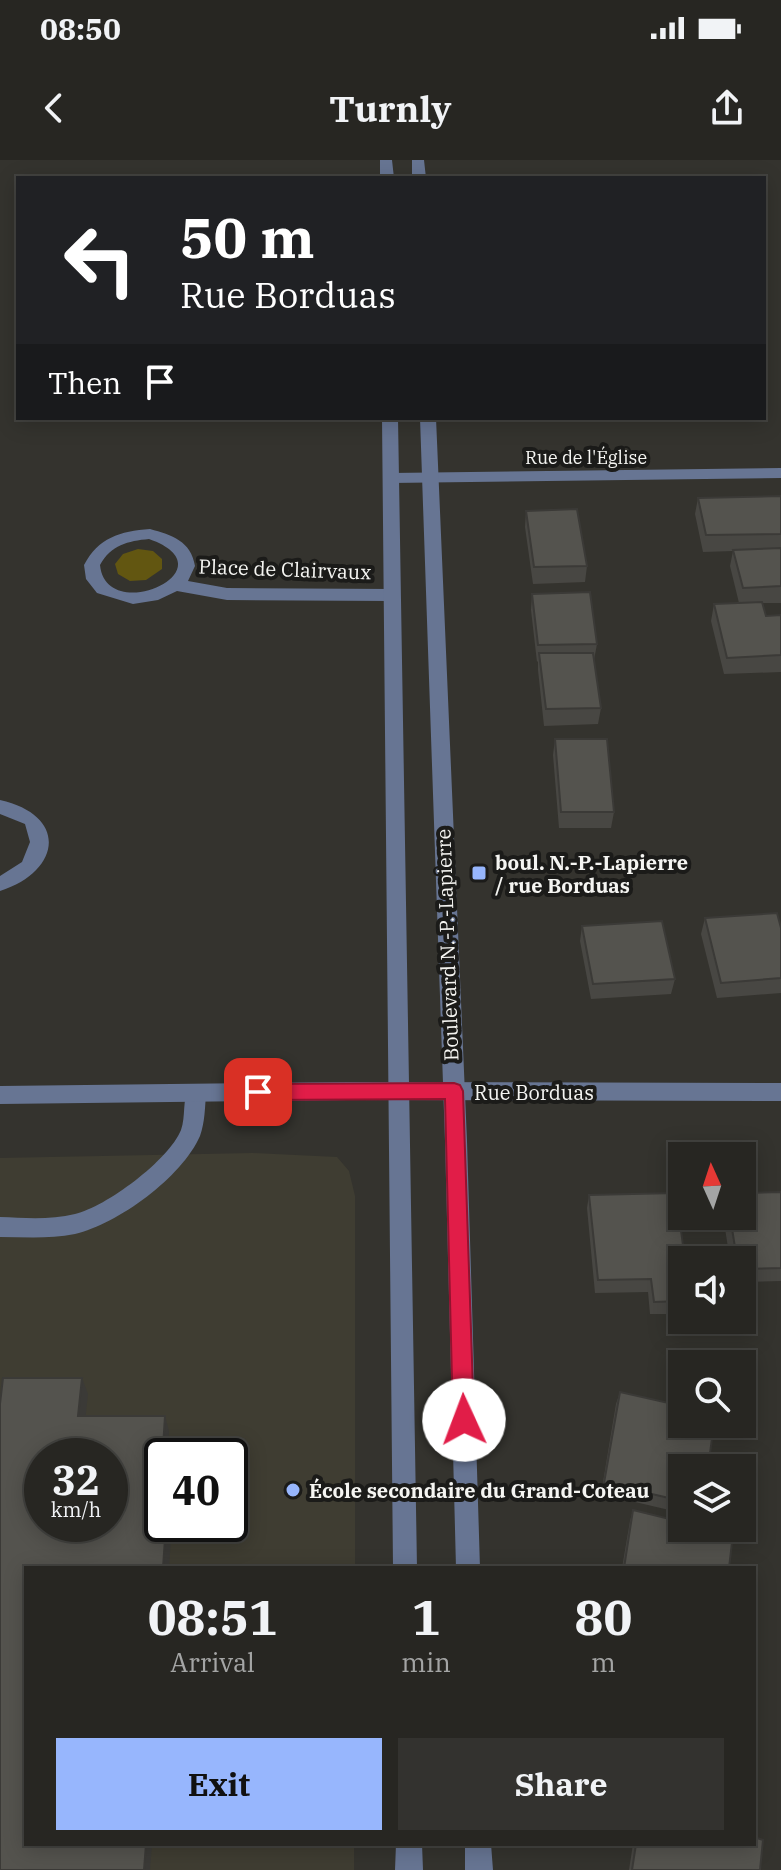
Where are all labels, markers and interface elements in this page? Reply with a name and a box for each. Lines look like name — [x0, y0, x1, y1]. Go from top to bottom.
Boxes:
text: 08:50 — [40, 9, 121, 48]
text: Turnly — [329, 85, 452, 132]
icon: back — [32, 86, 76, 130]
icon: share — [705, 86, 749, 130]
text: 50 m — [180, 201, 315, 273]
icon: left — [48, 208, 152, 312]
text: Rue Borduas — [180, 271, 396, 318]
icon: arrive — [138, 360, 182, 404]
text: Then — [48, 363, 122, 402]
street label: Rue de l'Église — [525, 446, 647, 469]
street label: Place de Clairvaux — [198, 552, 372, 586]
street label: Boulevard N.-P.-Lapierre — [429, 828, 465, 1062]
place label: boul. N.-P.-Lapierre / rue Borduas — [495, 849, 688, 899]
marker: boul. N.-P.-Lapierre / rue Borduas — [470, 864, 488, 882]
pin — [224, 1058, 292, 1126]
icon: arrive — [236, 1070, 280, 1114]
street label: Rue Borduas — [474, 1079, 594, 1106]
north arrow — [668, 1142, 756, 1230]
map controls — [668, 1142, 756, 1542]
button: sound — [668, 1246, 756, 1334]
button: search — [668, 1350, 756, 1438]
position arrow — [422, 1378, 506, 1462]
speed limit sign: 40 — [144, 1438, 248, 1542]
text: 32 — [52, 1454, 100, 1506]
button: layers — [668, 1454, 756, 1542]
place label: École secondaire du Grand-Coteau — [309, 1477, 650, 1504]
marker: École secondaire du Grand-Coteau — [284, 1481, 302, 1499]
text: km/h — [51, 1496, 101, 1523]
text: 08:51 — [148, 1586, 278, 1648]
text: 1 — [412, 1586, 440, 1648]
text: 80 — [575, 1586, 632, 1648]
text: Arrival — [170, 1645, 255, 1679]
text: min — [401, 1645, 451, 1679]
text: m — [591, 1645, 616, 1679]
button: Exit — [56, 1738, 382, 1830]
button: Share — [398, 1738, 724, 1830]

